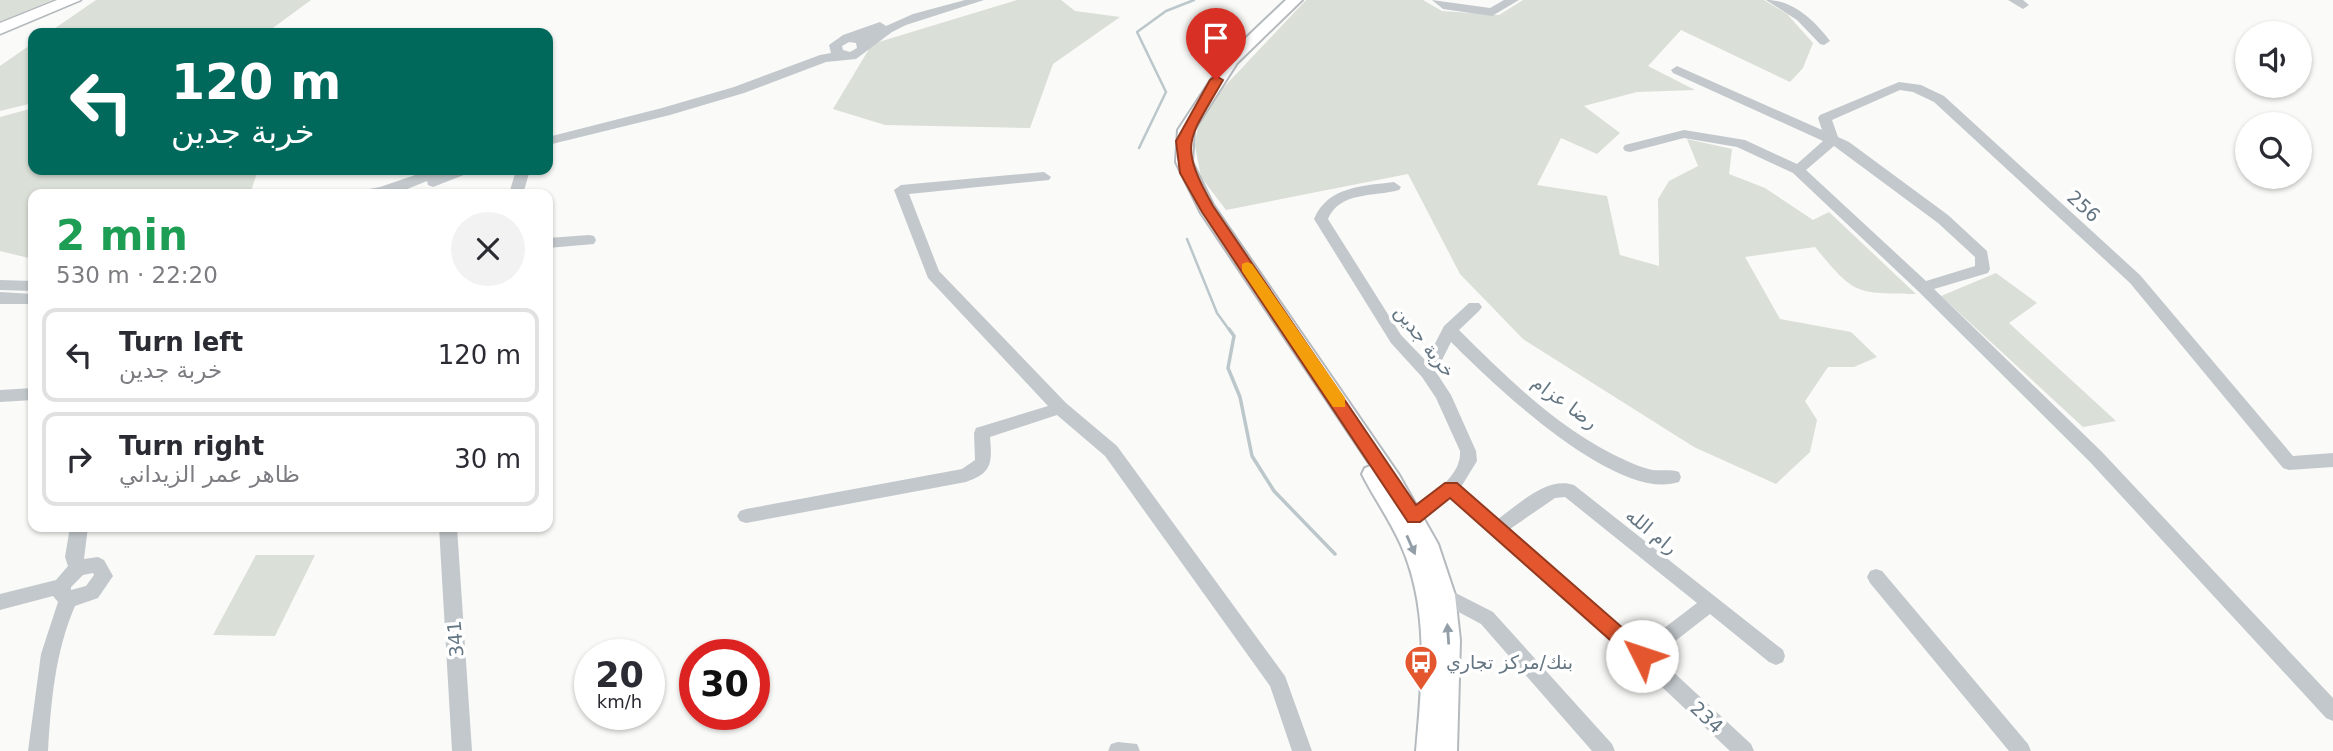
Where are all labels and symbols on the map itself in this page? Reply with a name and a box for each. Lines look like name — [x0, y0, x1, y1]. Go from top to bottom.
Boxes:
pin — [1186, 8, 1246, 80]
street label: 256 — [2063, 186, 2105, 226]
street label: خربة جدين — [1389, 301, 1460, 382]
street label: رضا عزام — [1527, 371, 1602, 434]
street label: رام الله — [1621, 504, 1682, 559]
one-way arrow — [1405, 535, 1417, 555]
position arrow — [1605, 619, 1679, 693]
street label: 341 — [442, 620, 468, 658]
one-way arrow — [1442, 623, 1453, 645]
speed limit sign: 30 — [679, 639, 770, 730]
bus stop icon: بنك/مركز تجاري — [1402, 643, 1440, 692]
place label: بنك/مركز تجاري — [1446, 651, 1573, 674]
street label: 234 — [1686, 697, 1728, 737]

